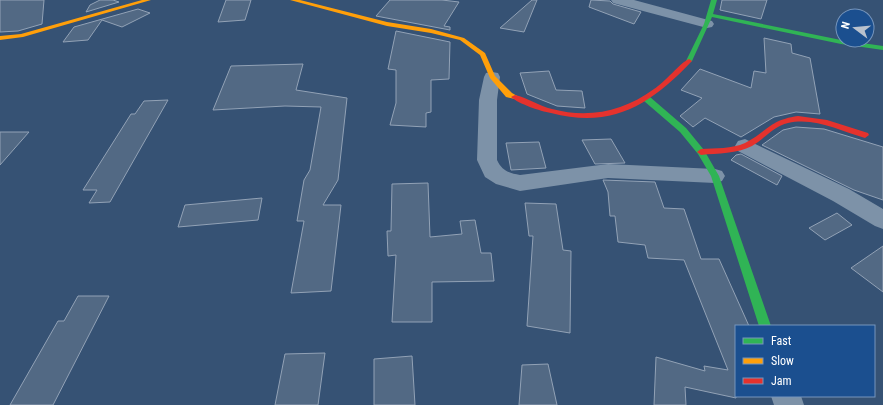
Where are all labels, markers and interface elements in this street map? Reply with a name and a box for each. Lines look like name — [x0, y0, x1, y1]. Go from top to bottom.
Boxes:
north arrow — [835, 8, 875, 48]
text: N — [839, 20, 853, 30]
legend — [735, 325, 875, 397]
text: Fast — [771, 334, 792, 348]
text: Slow — [771, 354, 794, 368]
text: Jam — [771, 374, 792, 388]

